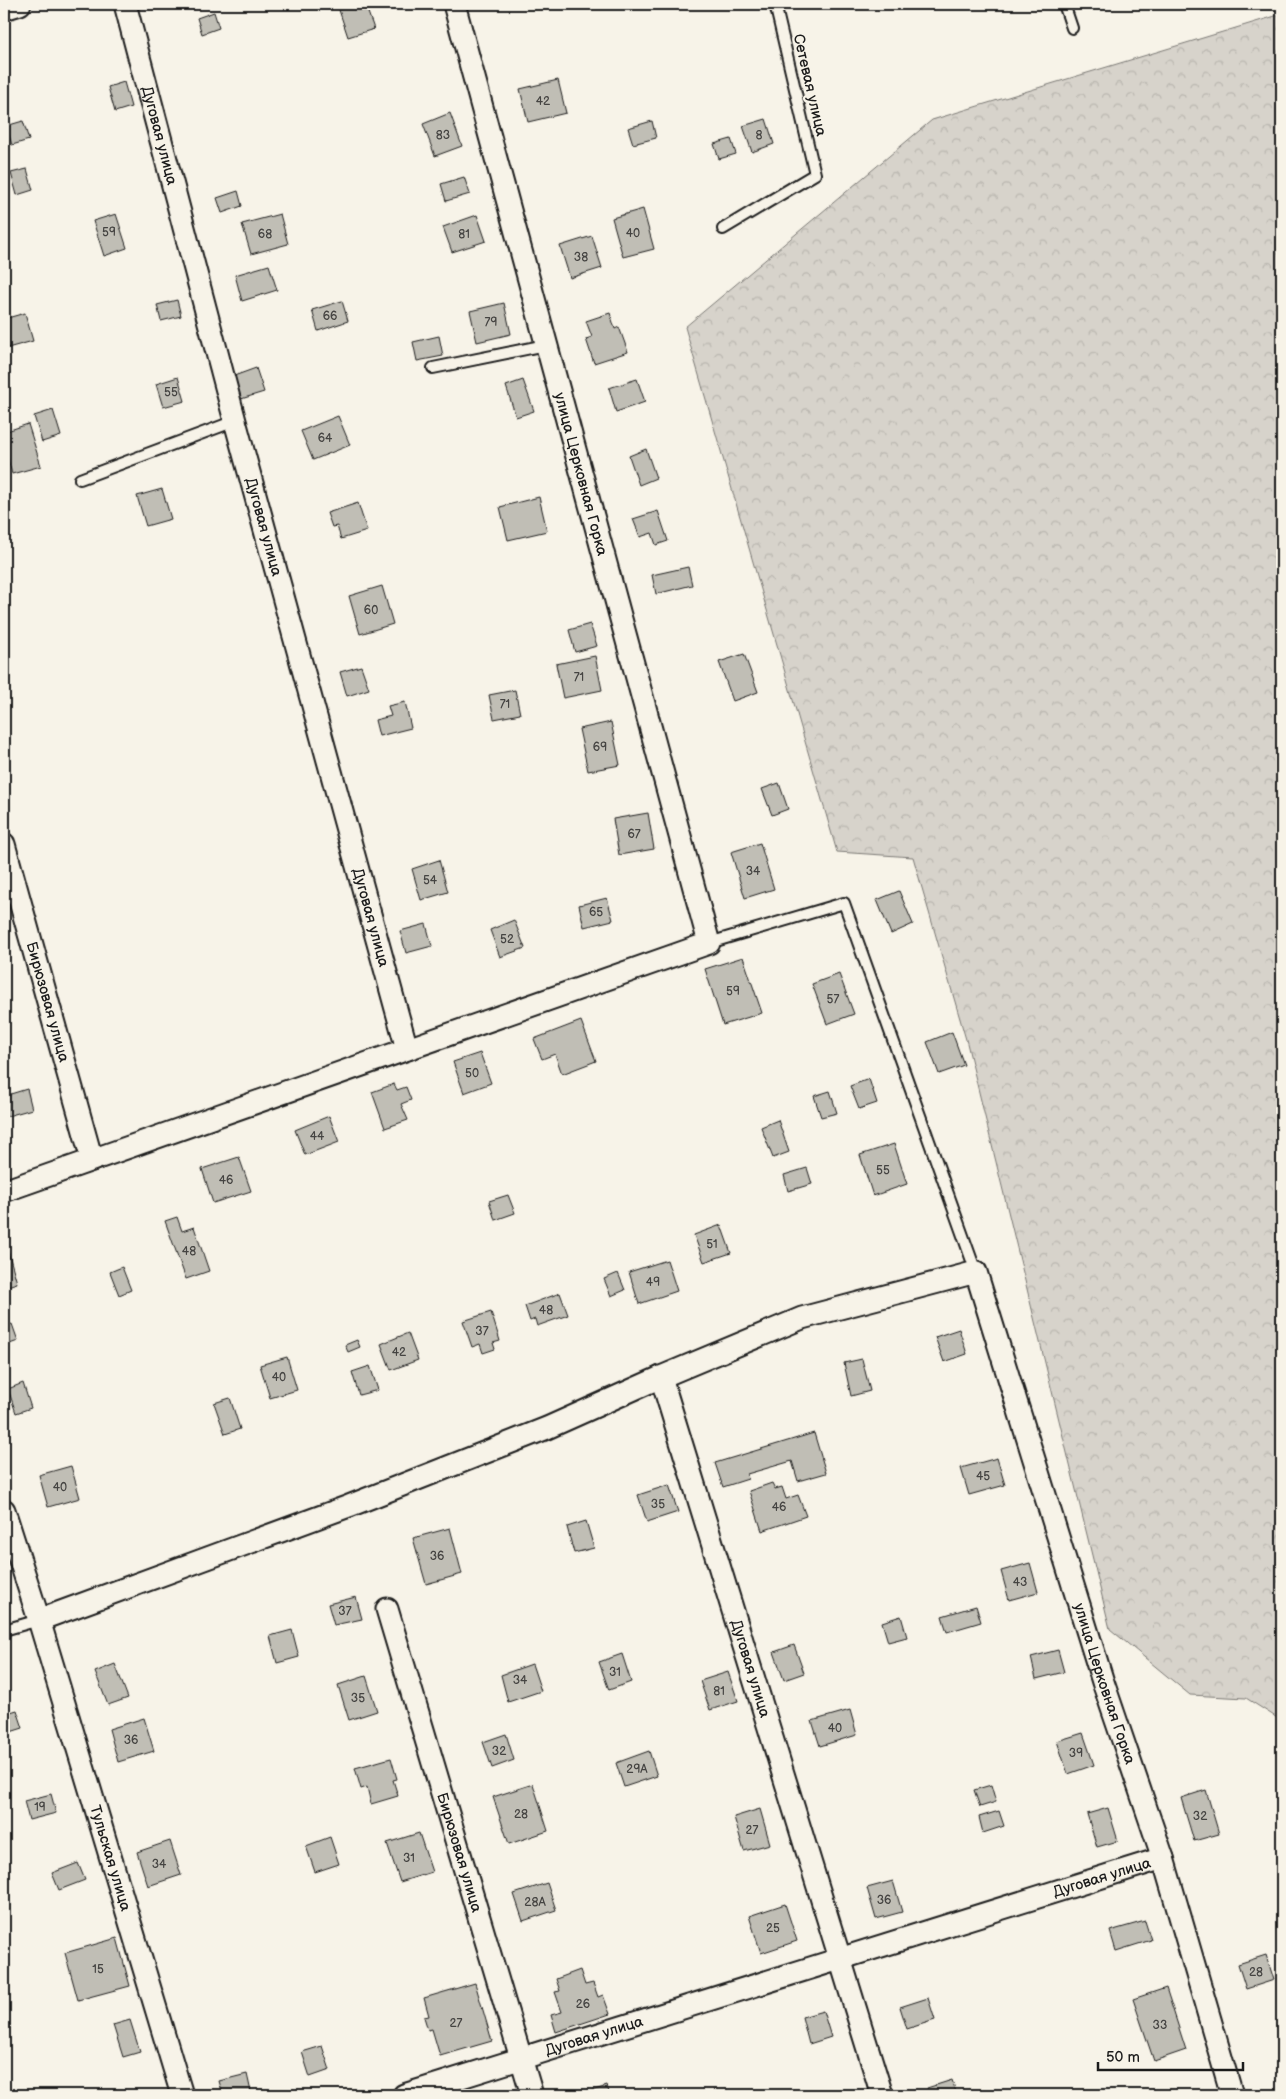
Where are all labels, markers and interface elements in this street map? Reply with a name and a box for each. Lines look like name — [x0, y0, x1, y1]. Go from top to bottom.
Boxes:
street label: Сетевая улица — [789, 32, 831, 138]
street label: Дуговая улица — [137, 84, 181, 187]
house number: 42 — [536, 94, 550, 109]
house number: 83 — [436, 128, 450, 143]
house number: 8 — [756, 128, 763, 143]
house number: 59 — [102, 225, 116, 240]
house number: 40 — [626, 226, 640, 241]
house number: 68 — [258, 227, 272, 242]
house number: 81 — [458, 227, 470, 242]
house number: 38 — [574, 250, 588, 265]
house number: 66 — [323, 309, 337, 324]
house number: 79 — [485, 315, 497, 330]
house number: 55 — [164, 385, 178, 400]
street label: улица Церковная Горка — [550, 390, 611, 558]
house number: 64 — [318, 431, 333, 446]
street label: Дуговая улица — [241, 475, 286, 579]
house number: 60 — [364, 603, 378, 618]
house number: 71 — [574, 670, 584, 685]
house number: 71 — [500, 697, 510, 712]
house number: 69 — [593, 740, 607, 755]
house number: 67 — [627, 827, 641, 842]
house number: 34 — [746, 864, 761, 879]
street label: Дуговая улица — [348, 866, 393, 969]
house number: 54 — [423, 873, 438, 888]
house number: 65 — [589, 905, 603, 920]
house number: 52 — [500, 932, 514, 947]
street label: Бирюзовая улица — [22, 940, 73, 1065]
house number: 59 — [726, 984, 740, 999]
house number: 57 — [827, 992, 839, 1007]
house number: 50 — [465, 1066, 479, 1081]
house number: 44 — [310, 1129, 325, 1144]
house number: 55 — [876, 1163, 890, 1178]
house number: 46 — [219, 1173, 233, 1188]
house number: 51 — [706, 1237, 718, 1252]
house number: 48 — [182, 1244, 196, 1259]
house number: 49 — [646, 1275, 660, 1290]
house number: 48 — [539, 1303, 553, 1318]
house number: 37 — [475, 1324, 489, 1339]
house number: 42 — [392, 1345, 406, 1360]
house number: 40 — [272, 1370, 286, 1385]
house number: 45 — [976, 1469, 990, 1484]
house number: 40 — [53, 1480, 67, 1495]
house number: 35 — [651, 1497, 665, 1512]
house number: 46 — [772, 1500, 786, 1515]
house number: 36 — [430, 1549, 444, 1564]
house number: 43 — [1013, 1575, 1027, 1590]
street label: улица Церковная Горка — [1069, 1601, 1139, 1767]
house number: 37 — [338, 1604, 352, 1619]
street label: Дуговая улица — [726, 1617, 774, 1720]
house number: 31 — [609, 1665, 621, 1680]
house number: 34 — [513, 1673, 528, 1688]
house number: 81 — [713, 1684, 725, 1699]
house number: 35 — [351, 1691, 365, 1706]
house number: 40 — [828, 1721, 842, 1736]
house number: 36 — [124, 1733, 138, 1748]
house number: 32 — [492, 1744, 506, 1759]
house number: 39 — [1069, 1746, 1083, 1761]
house number: 29А — [626, 1762, 648, 1777]
street label: Бирюзовая улица — [432, 1790, 486, 1915]
house number: 19 — [34, 1800, 46, 1815]
street label: Тульская улица — [85, 1803, 135, 1913]
house number: 28 — [514, 1807, 528, 1822]
house number: 32 — [1193, 1809, 1207, 1824]
house number: 27 — [746, 1823, 759, 1838]
house number: 31 — [403, 1851, 415, 1866]
street label: Дуговая улица — [1051, 1853, 1153, 1902]
house number: 34 — [152, 1857, 167, 1872]
house number: 36 — [877, 1893, 891, 1908]
house number: 28А — [524, 1895, 546, 1910]
house number: 25 — [766, 1921, 780, 1936]
house number: 15 — [92, 1962, 104, 1977]
house number: 28 — [1249, 1965, 1263, 1980]
house number: 26 — [576, 1997, 590, 2012]
street label: Дуговая улица — [543, 2012, 646, 2060]
house number: 27 — [450, 2016, 463, 2031]
house number: 33 — [1153, 2018, 1167, 2033]
scale bar — [1098, 2039, 1244, 2071]
text: 50 m — [1106, 2048, 1140, 2067]

